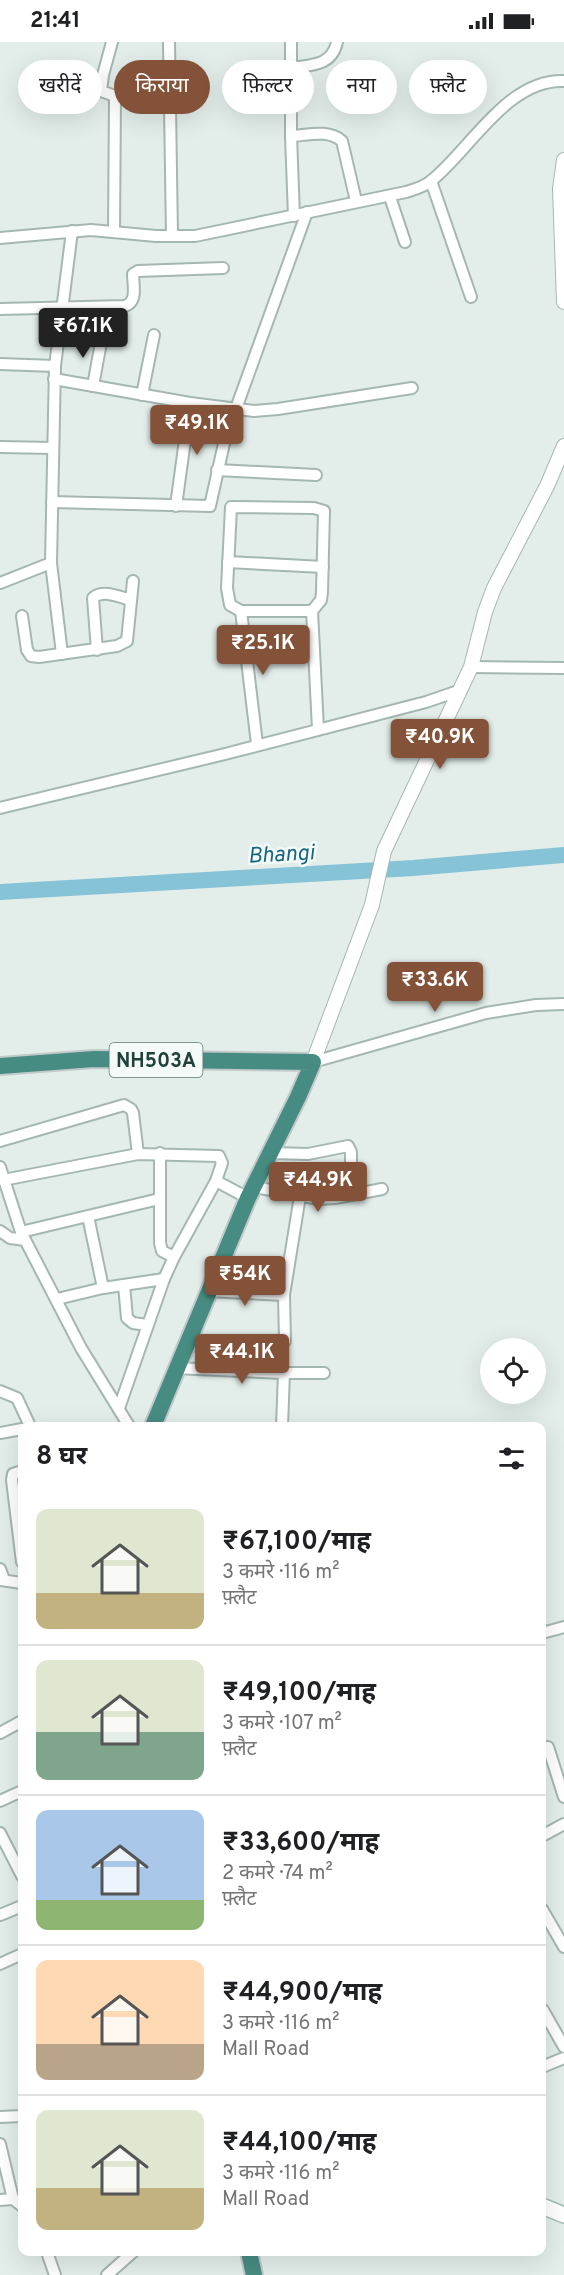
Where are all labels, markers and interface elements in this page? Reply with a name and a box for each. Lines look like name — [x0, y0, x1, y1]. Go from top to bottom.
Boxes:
text: 21:41 — [30, 8, 81, 35]
chip: खरीदें — [18, 60, 102, 114]
chip: किराया — [114, 60, 210, 114]
chip: फ़िल्टर — [222, 60, 314, 114]
chip: नया — [326, 60, 397, 114]
chip: फ़्लैट — [409, 60, 487, 114]
pin: ₹67.1K — [34, 308, 132, 359]
text: ₹67.1K — [53, 314, 113, 340]
pin: ₹49.1K — [148, 405, 246, 456]
text: ₹49.1K — [164, 411, 230, 437]
pin: ₹25.1K — [214, 625, 312, 676]
text: ₹25.1K — [231, 631, 295, 657]
pin: ₹40.9K — [391, 719, 489, 770]
text: ₹40.9K — [405, 725, 475, 751]
water label: Bhangi — [247, 840, 317, 871]
pin: ₹33.6K — [386, 962, 484, 1013]
text: ₹33.6K — [401, 968, 469, 994]
road number: NH503A — [110, 1043, 202, 1077]
pin: ₹44.9K — [269, 1162, 367, 1213]
text: ₹44.9K — [283, 1168, 353, 1194]
pin: ₹54K — [209, 1256, 281, 1307]
text: ₹54K — [219, 1262, 271, 1288]
pin: ₹44.1K — [193, 1334, 291, 1385]
map controls — [480, 1338, 546, 1404]
button: locate — [480, 1338, 546, 1404]
text: ₹44.1K — [209, 1340, 275, 1366]
text: 8 घर — [36, 1441, 87, 1474]
icon: filters — [495, 1442, 528, 1475]
text: ₹67,100/माह — [222, 1526, 371, 1559]
icon: home — [84, 1533, 156, 1605]
text: 3 कमरे · 116 m² — [222, 1560, 339, 1586]
text: फ़्लैट — [222, 1586, 257, 1612]
text: ₹49,100/माह — [222, 1677, 376, 1710]
icon: home — [84, 1684, 156, 1756]
text: 3 कमरे · 107 m² — [222, 1711, 342, 1737]
text: फ़्लैट — [222, 1737, 257, 1763]
text: ₹33,600/माह — [222, 1827, 379, 1860]
icon: home — [84, 1834, 156, 1906]
text: 2 कमरे · 74 m² — [222, 1861, 333, 1887]
text: फ़्लैट — [222, 1887, 257, 1913]
text: ₹44,900/माह — [222, 1977, 382, 2010]
icon: home — [84, 1984, 156, 2056]
text: 3 कमरे · 116 m² — [222, 2011, 339, 2037]
text: Mall Road — [222, 2037, 309, 2063]
text: ₹44,100/माह — [222, 2127, 377, 2160]
icon: home — [84, 2134, 156, 2206]
text: 3 कमरे · 116 m² — [222, 2161, 339, 2187]
text: Mall Road — [222, 2187, 309, 2213]

